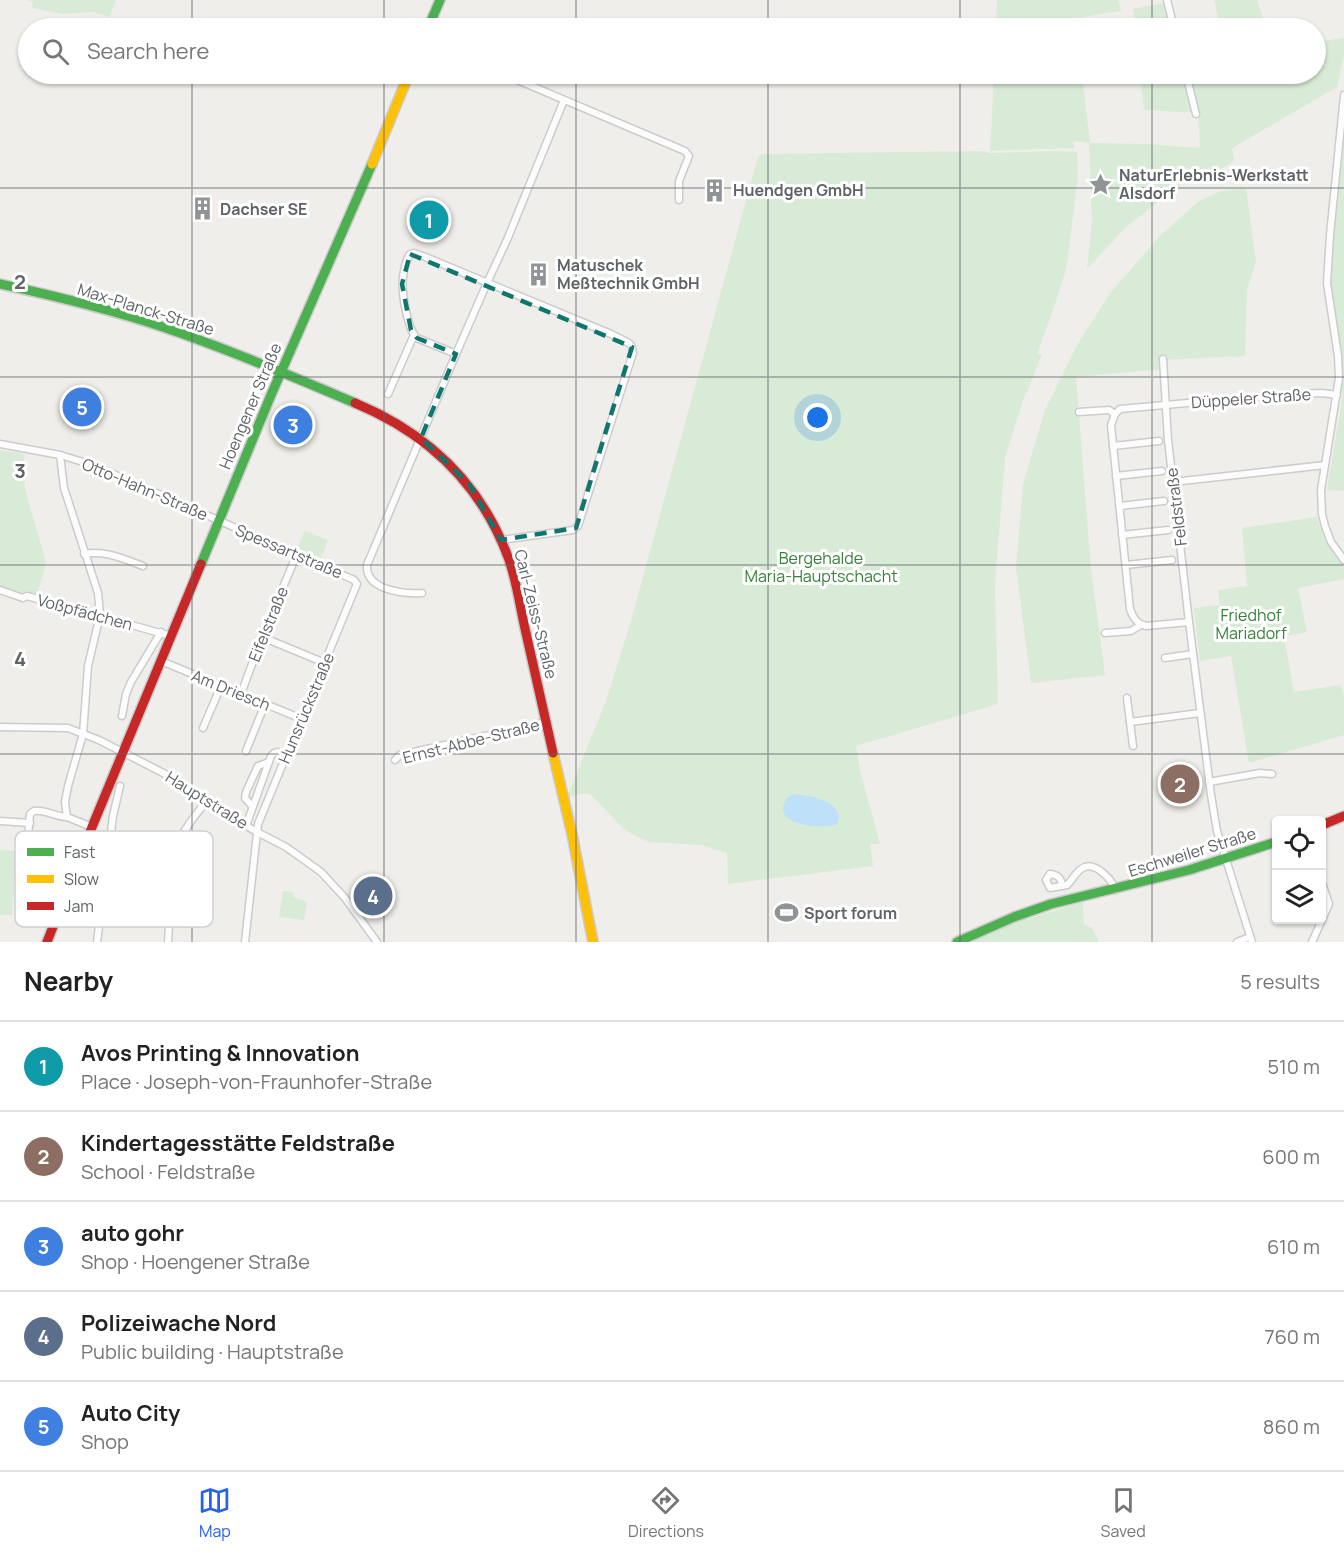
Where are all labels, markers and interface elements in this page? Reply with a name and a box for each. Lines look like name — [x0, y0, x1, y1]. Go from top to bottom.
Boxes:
search box — [18, 18, 1326, 84]
icon: search — [39, 35, 72, 68]
text: Search here — [87, 36, 209, 66]
place label: NaturErlebnis-Werkstatt Alsdorf — [1119, 164, 1309, 204]
place icon: NaturErlebnis-Werkstatt Alsdorf — [1088, 171, 1114, 197]
building icon: Huendgen GmbH — [702, 177, 728, 203]
place label: Huendgen GmbH — [733, 179, 864, 201]
building icon: Dachser SE — [189, 196, 215, 222]
place label: Dachser SE — [220, 198, 307, 220]
pin: 1 — [410, 198, 448, 242]
place label: Matuschek Meßtechnik GmbH — [557, 254, 700, 294]
building icon: Matuschek Meßtechnik GmbH — [526, 261, 552, 287]
text: 2 — [14, 268, 26, 295]
street label: Max-Planck-Straße — [75, 278, 217, 340]
street label: Hoengener Straße — [214, 340, 286, 472]
street label: Düppeler Straße — [1190, 383, 1312, 413]
pin: 5 — [62, 384, 101, 430]
pin: 3 — [274, 402, 312, 448]
your location — [803, 403, 832, 432]
street label: Otto-Hahn-Straße — [79, 453, 211, 525]
text: 3 — [14, 457, 26, 484]
street label: Feldstraße — [1160, 467, 1192, 547]
street label: Spessartstraße — [232, 518, 346, 584]
street label: Carl-Zeiss-Straße — [509, 547, 563, 681]
park label: Bergehalde Maria-Hauptschacht — [744, 547, 898, 587]
street label: Eifelstraße — [243, 583, 293, 665]
street label: Voßpfädchen — [35, 589, 135, 635]
park label: Friedhof Mariadorf — [1215, 604, 1287, 644]
text: 4 — [14, 645, 26, 672]
street label: Hunsrückstraße — [273, 649, 339, 767]
street label: Am Driesch — [188, 664, 274, 716]
street label: Ernst-Abbe-Straße — [400, 713, 542, 769]
pin: 2 — [1160, 762, 1200, 806]
street label: Hauptstraße — [162, 766, 252, 834]
map controls — [1272, 816, 1326, 924]
button: locate — [1272, 816, 1326, 870]
street label: Eschweiler Straße — [1125, 822, 1259, 882]
legend — [15, 831, 213, 927]
text: Fast — [64, 841, 95, 863]
text: Slow — [64, 868, 99, 890]
button: layers — [1272, 870, 1326, 924]
pin: 4 — [354, 874, 392, 918]
text: Jam — [64, 895, 94, 917]
sports icon: Sport forum — [773, 900, 799, 926]
place label: Sport forum — [804, 902, 897, 924]
text: Nearby — [24, 963, 113, 999]
text: 5 results — [1240, 968, 1320, 995]
text: Avos Printing & Innovation — [81, 1038, 359, 1068]
text: 1 — [39, 1053, 48, 1080]
text: 510 m — [1267, 1053, 1320, 1080]
text: Place · Joseph-von-Fraunhofer-Straße — [81, 1068, 432, 1095]
text: Kindertagesstätte Feldstraße — [81, 1128, 395, 1158]
text: 2 — [38, 1143, 49, 1170]
text: 600 m — [1262, 1143, 1320, 1170]
text: School · Feldstraße — [81, 1158, 255, 1185]
text: auto gohr — [81, 1218, 184, 1248]
text: 3 — [38, 1233, 49, 1260]
text: 610 m — [1267, 1233, 1320, 1260]
text: Shop · Hoengener Straße — [81, 1248, 310, 1275]
text: Polizeiwache Nord — [81, 1308, 276, 1338]
text: 4 — [37, 1323, 50, 1350]
text: 760 m — [1264, 1323, 1320, 1350]
text: Public building · Hauptstraße — [81, 1338, 344, 1365]
text: Auto City — [81, 1398, 180, 1428]
text: 5 — [38, 1413, 49, 1440]
text: 860 m — [1263, 1413, 1320, 1440]
text: Shop — [81, 1428, 129, 1455]
tab: Map — [198, 1484, 231, 1542]
tab: Directions — [628, 1484, 704, 1542]
tab: Saved — [1101, 1484, 1146, 1542]

